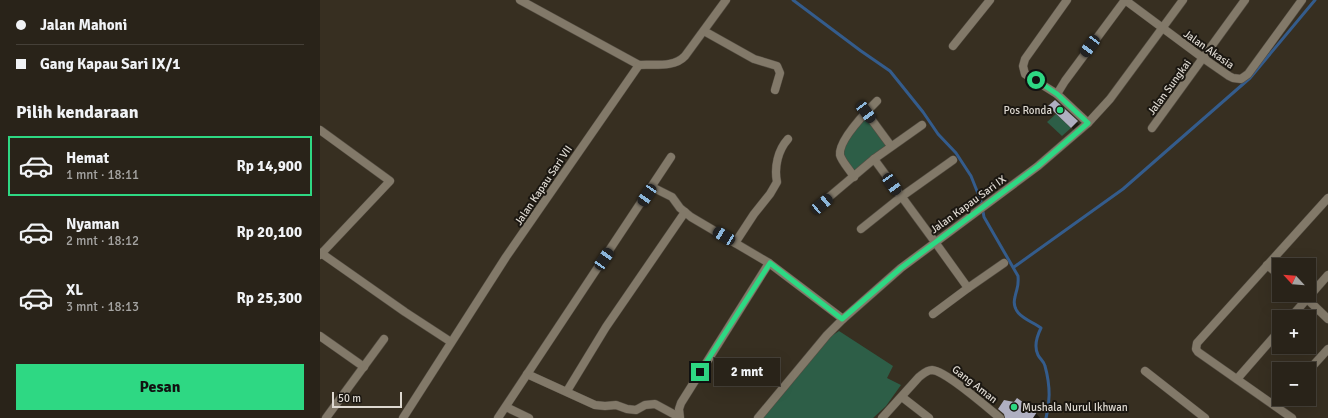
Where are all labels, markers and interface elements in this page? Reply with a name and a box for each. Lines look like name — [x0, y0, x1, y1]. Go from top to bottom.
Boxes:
text: Jalan Mahoni — [40, 16, 127, 34]
street label: Jalan Akasia — [1181, 27, 1237, 72]
car — [1078, 33, 1102, 59]
text: Gang Kapau Sari IX/1 — [40, 55, 180, 73]
street label: Jalan Sungkai — [1145, 57, 1194, 118]
route start — [1027, 71, 1045, 89]
car — [854, 99, 878, 125]
text: Pilih kendaraan — [16, 101, 139, 123]
place label: Pos Ronda — [1004, 104, 1052, 117]
marker: Pos Ronda — [1055, 105, 1065, 115]
street label: Jalan Kapau Sari VII — [512, 143, 575, 228]
icon: car — [18, 148, 54, 184]
text: Hemat — [66, 149, 109, 167]
text: Rp 14,900 — [236, 157, 302, 175]
text: 1 mnt · 18:11 — [66, 167, 139, 183]
car — [880, 171, 904, 197]
street label: Jalan Kapau Sari IX — [928, 172, 1009, 236]
car — [635, 182, 659, 208]
car — [809, 192, 835, 216]
icon: car — [18, 214, 54, 250]
text: Nyaman — [66, 215, 119, 233]
text: Rp 20,100 — [236, 223, 302, 241]
car — [711, 225, 737, 247]
text: 2 mnt · 18:12 — [66, 233, 139, 249]
car — [592, 246, 616, 272]
north arrow — [1272, 258, 1316, 302]
map controls — [1272, 258, 1316, 406]
icon: car — [18, 280, 54, 316]
text: XL — [66, 281, 83, 299]
text: Rp 25,300 — [236, 289, 302, 307]
text: 3 mnt · 18:13 — [66, 299, 139, 315]
button: + — [1272, 310, 1316, 354]
callout: 2 mnt — [714, 358, 780, 386]
button: − — [1272, 362, 1316, 406]
route end — [691, 363, 709, 381]
street label: Gang Aman — [949, 363, 1000, 406]
button: Pesan — [16, 364, 304, 410]
text: 2 mnt — [731, 364, 763, 380]
scale bar — [332, 390, 402, 409]
text: 50 m — [338, 392, 361, 405]
place label: Mushala Nurul Ikhwan — [1022, 401, 1128, 414]
marker: Mushala Nurul Ikhwan — [1009, 402, 1019, 412]

